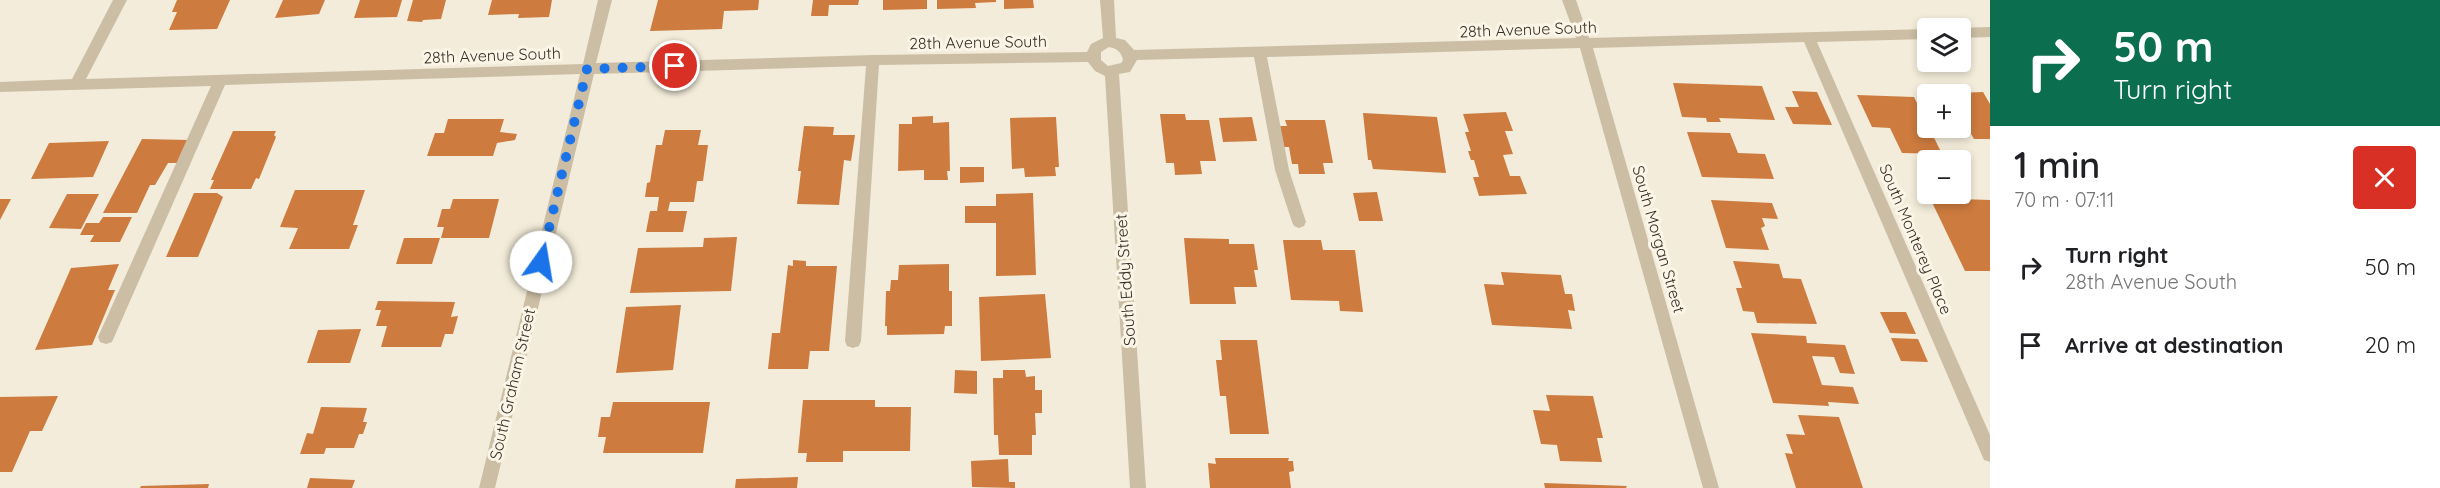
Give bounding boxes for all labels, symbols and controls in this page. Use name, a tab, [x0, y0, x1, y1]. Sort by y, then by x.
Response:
street label: 28th Avenue South	[1459, 17, 1597, 41]
map controls	[1917, 18, 1971, 204]
button: layers	[1917, 18, 1971, 72]
text: 50 m	[2113, 20, 2213, 73]
icon: right	[2014, 24, 2092, 102]
street label: 28th Avenue South	[909, 31, 1047, 53]
pin	[649, 40, 700, 91]
street label: 28th Avenue South	[423, 43, 561, 67]
icon: arrive	[658, 49, 691, 82]
text: Turn right	[2113, 72, 2232, 106]
button: +	[1917, 84, 1971, 138]
text: 1 min	[2014, 142, 2100, 187]
button: close	[2353, 146, 2416, 209]
button: −	[1917, 150, 1971, 204]
street label: South Monterey Place	[1875, 161, 1957, 317]
street label: South Morgan Street	[1628, 163, 1690, 315]
text: 70 m · 07:11	[2014, 187, 2114, 212]
street label: South Eddy Street	[1110, 213, 1140, 347]
position arrow	[509, 230, 573, 294]
text: Turn right	[2065, 241, 2169, 269]
icon: right	[2014, 251, 2047, 284]
text: 50 m	[2365, 253, 2416, 281]
text: 28th Avenue South	[2065, 269, 2237, 294]
street label: South Graham Street	[485, 306, 539, 462]
icon: arrive	[2014, 329, 2047, 362]
text: Arrive at destination	[2065, 331, 2283, 359]
text: 20 m	[2365, 331, 2416, 359]

